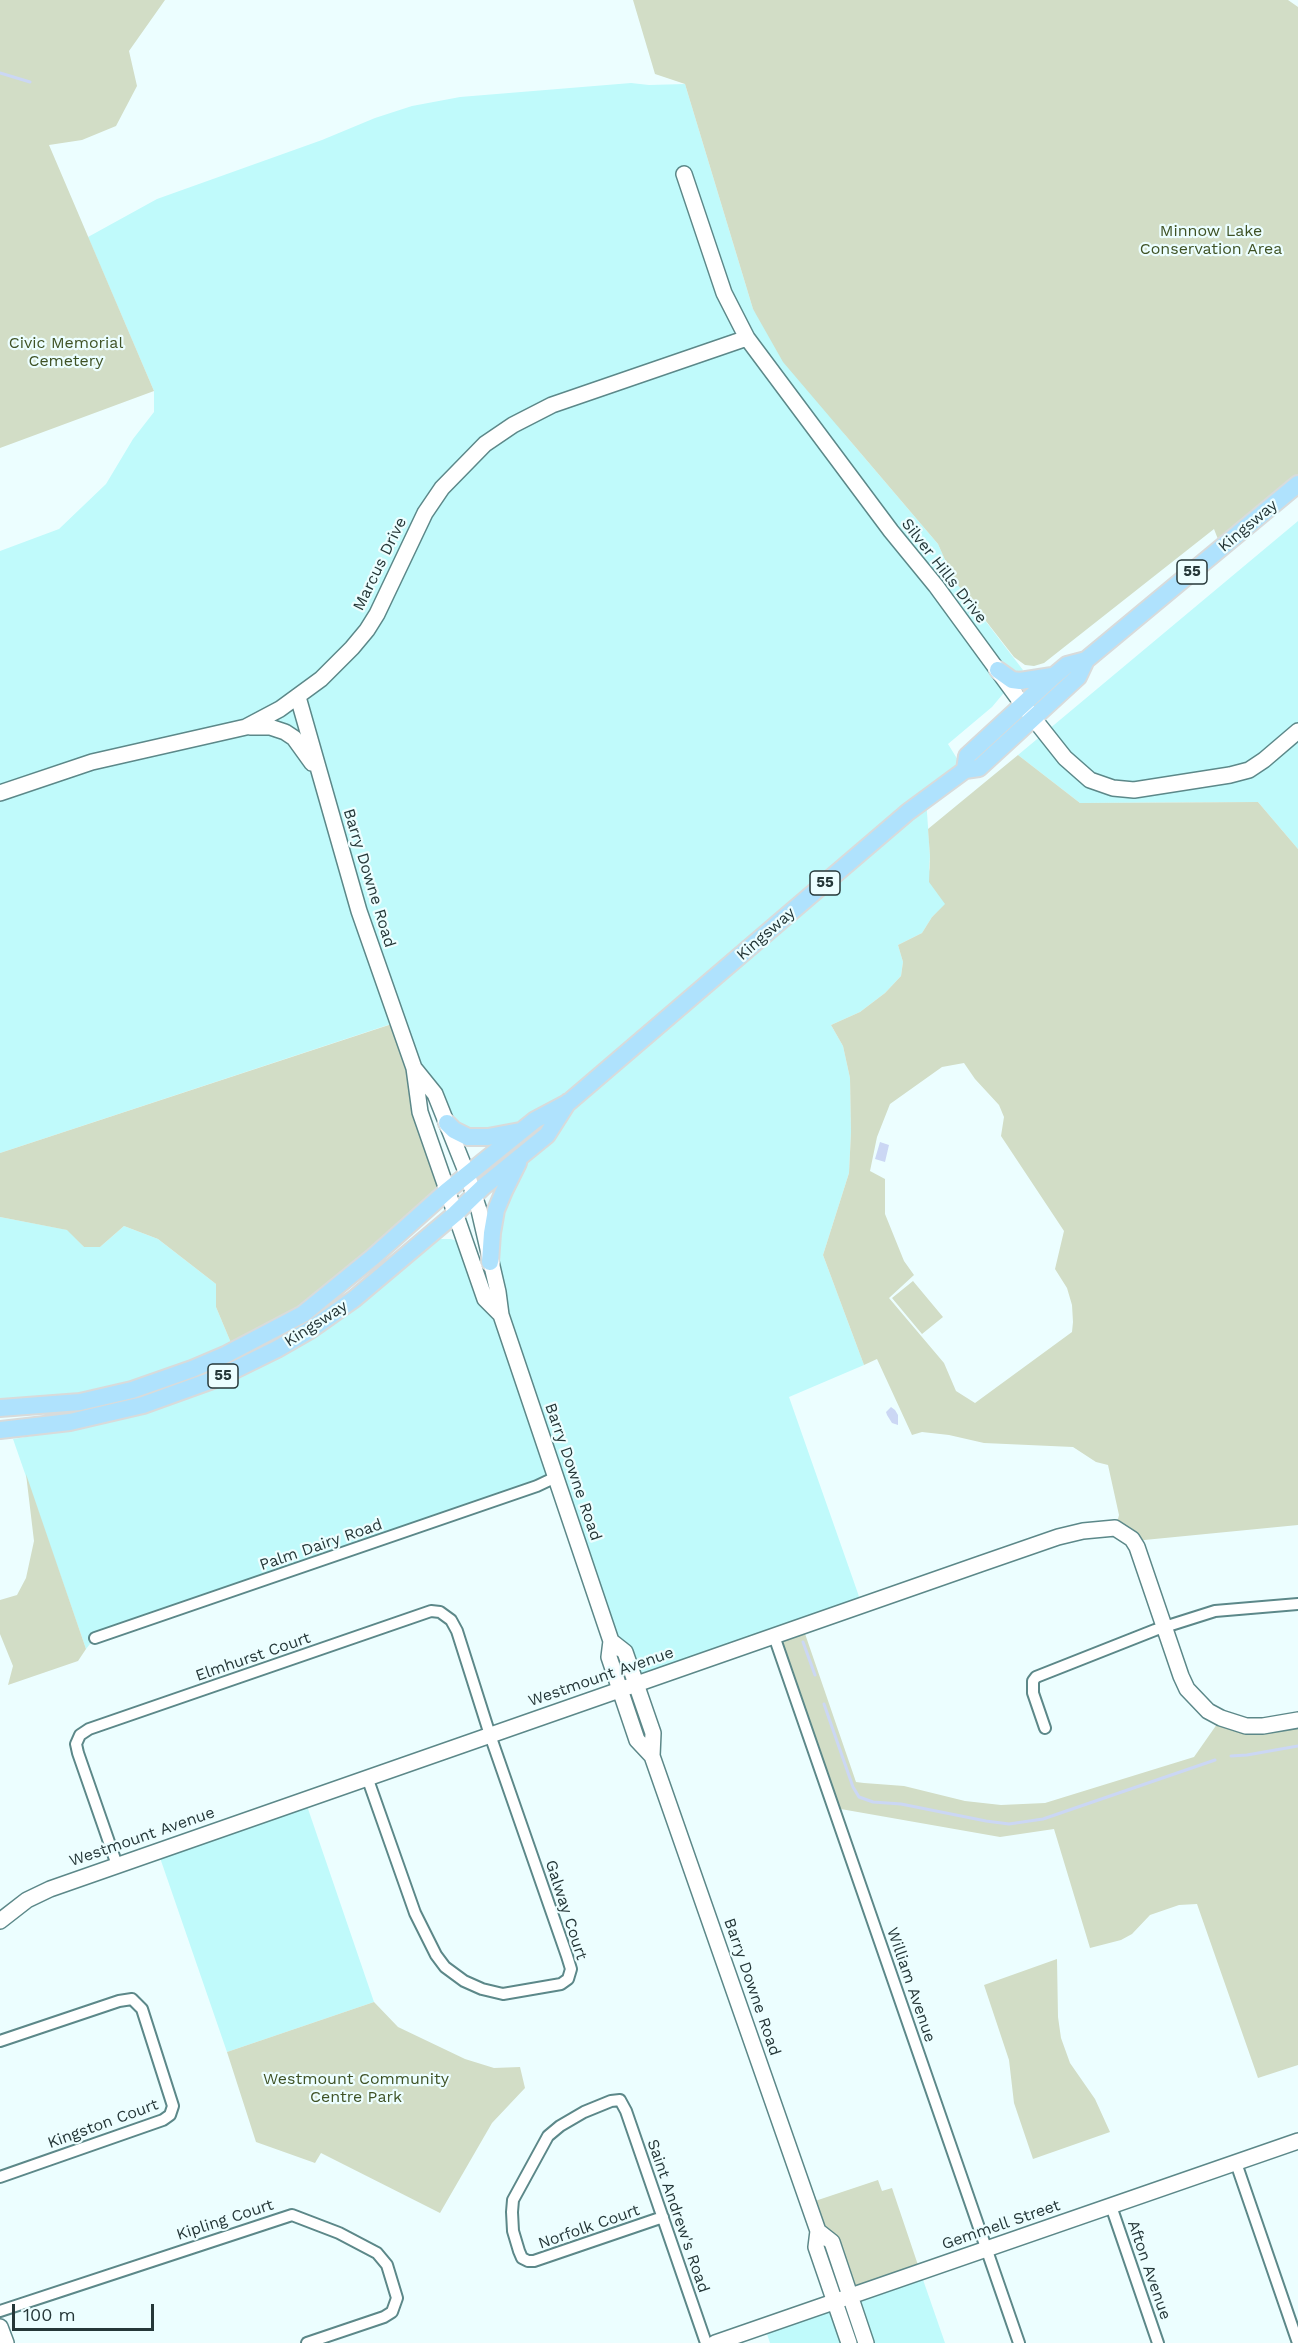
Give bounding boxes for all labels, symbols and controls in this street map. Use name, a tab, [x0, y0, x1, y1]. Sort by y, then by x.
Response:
park label: Minnow Lake Conservation Area	[1140, 221, 1282, 259]
park label: Civic Memorial Cemetery	[9, 333, 123, 371]
street label: Kingsway	[1215, 496, 1281, 556]
street label: Marcus Drive	[349, 514, 411, 614]
street label: Silver Hills Drive	[897, 515, 991, 627]
road number: 55	[1177, 560, 1207, 584]
street label: Barry Downe Road	[339, 806, 399, 950]
road number: 55	[810, 871, 840, 895]
street label: Kingsway	[733, 903, 799, 965]
street label: Kingsway	[281, 1297, 351, 1351]
road number: 55	[208, 1364, 238, 1388]
street label: Barry Downe Road	[540, 1401, 606, 1543]
street label: Palm Dairy Road	[257, 1515, 385, 1575]
street label: Elmhurst Court	[193, 1628, 313, 1686]
street label: Westmount Avenue	[526, 1643, 676, 1711]
street label: Westmount Avenue	[67, 1803, 217, 1871]
street label: Galway Court	[541, 1858, 591, 1962]
street label: Barry Downe Road	[719, 1916, 785, 2058]
street label: William Avenue	[882, 1925, 940, 2045]
park label: Westmount Community Centre Park	[263, 2069, 449, 2107]
street label: Kingston Court	[45, 2095, 161, 2153]
street label: Saint Andrew's Road	[643, 2137, 713, 2295]
street label: Kipling Court	[174, 2195, 276, 2245]
street label: Gemmell Street	[939, 2196, 1063, 2254]
street label: Norfolk Court	[536, 2201, 642, 2253]
street label: Afton Avenue	[1123, 2218, 1175, 2322]
scale bar	[15, 2292, 158, 2330]
text: 100 m	[23, 2304, 76, 2325]

